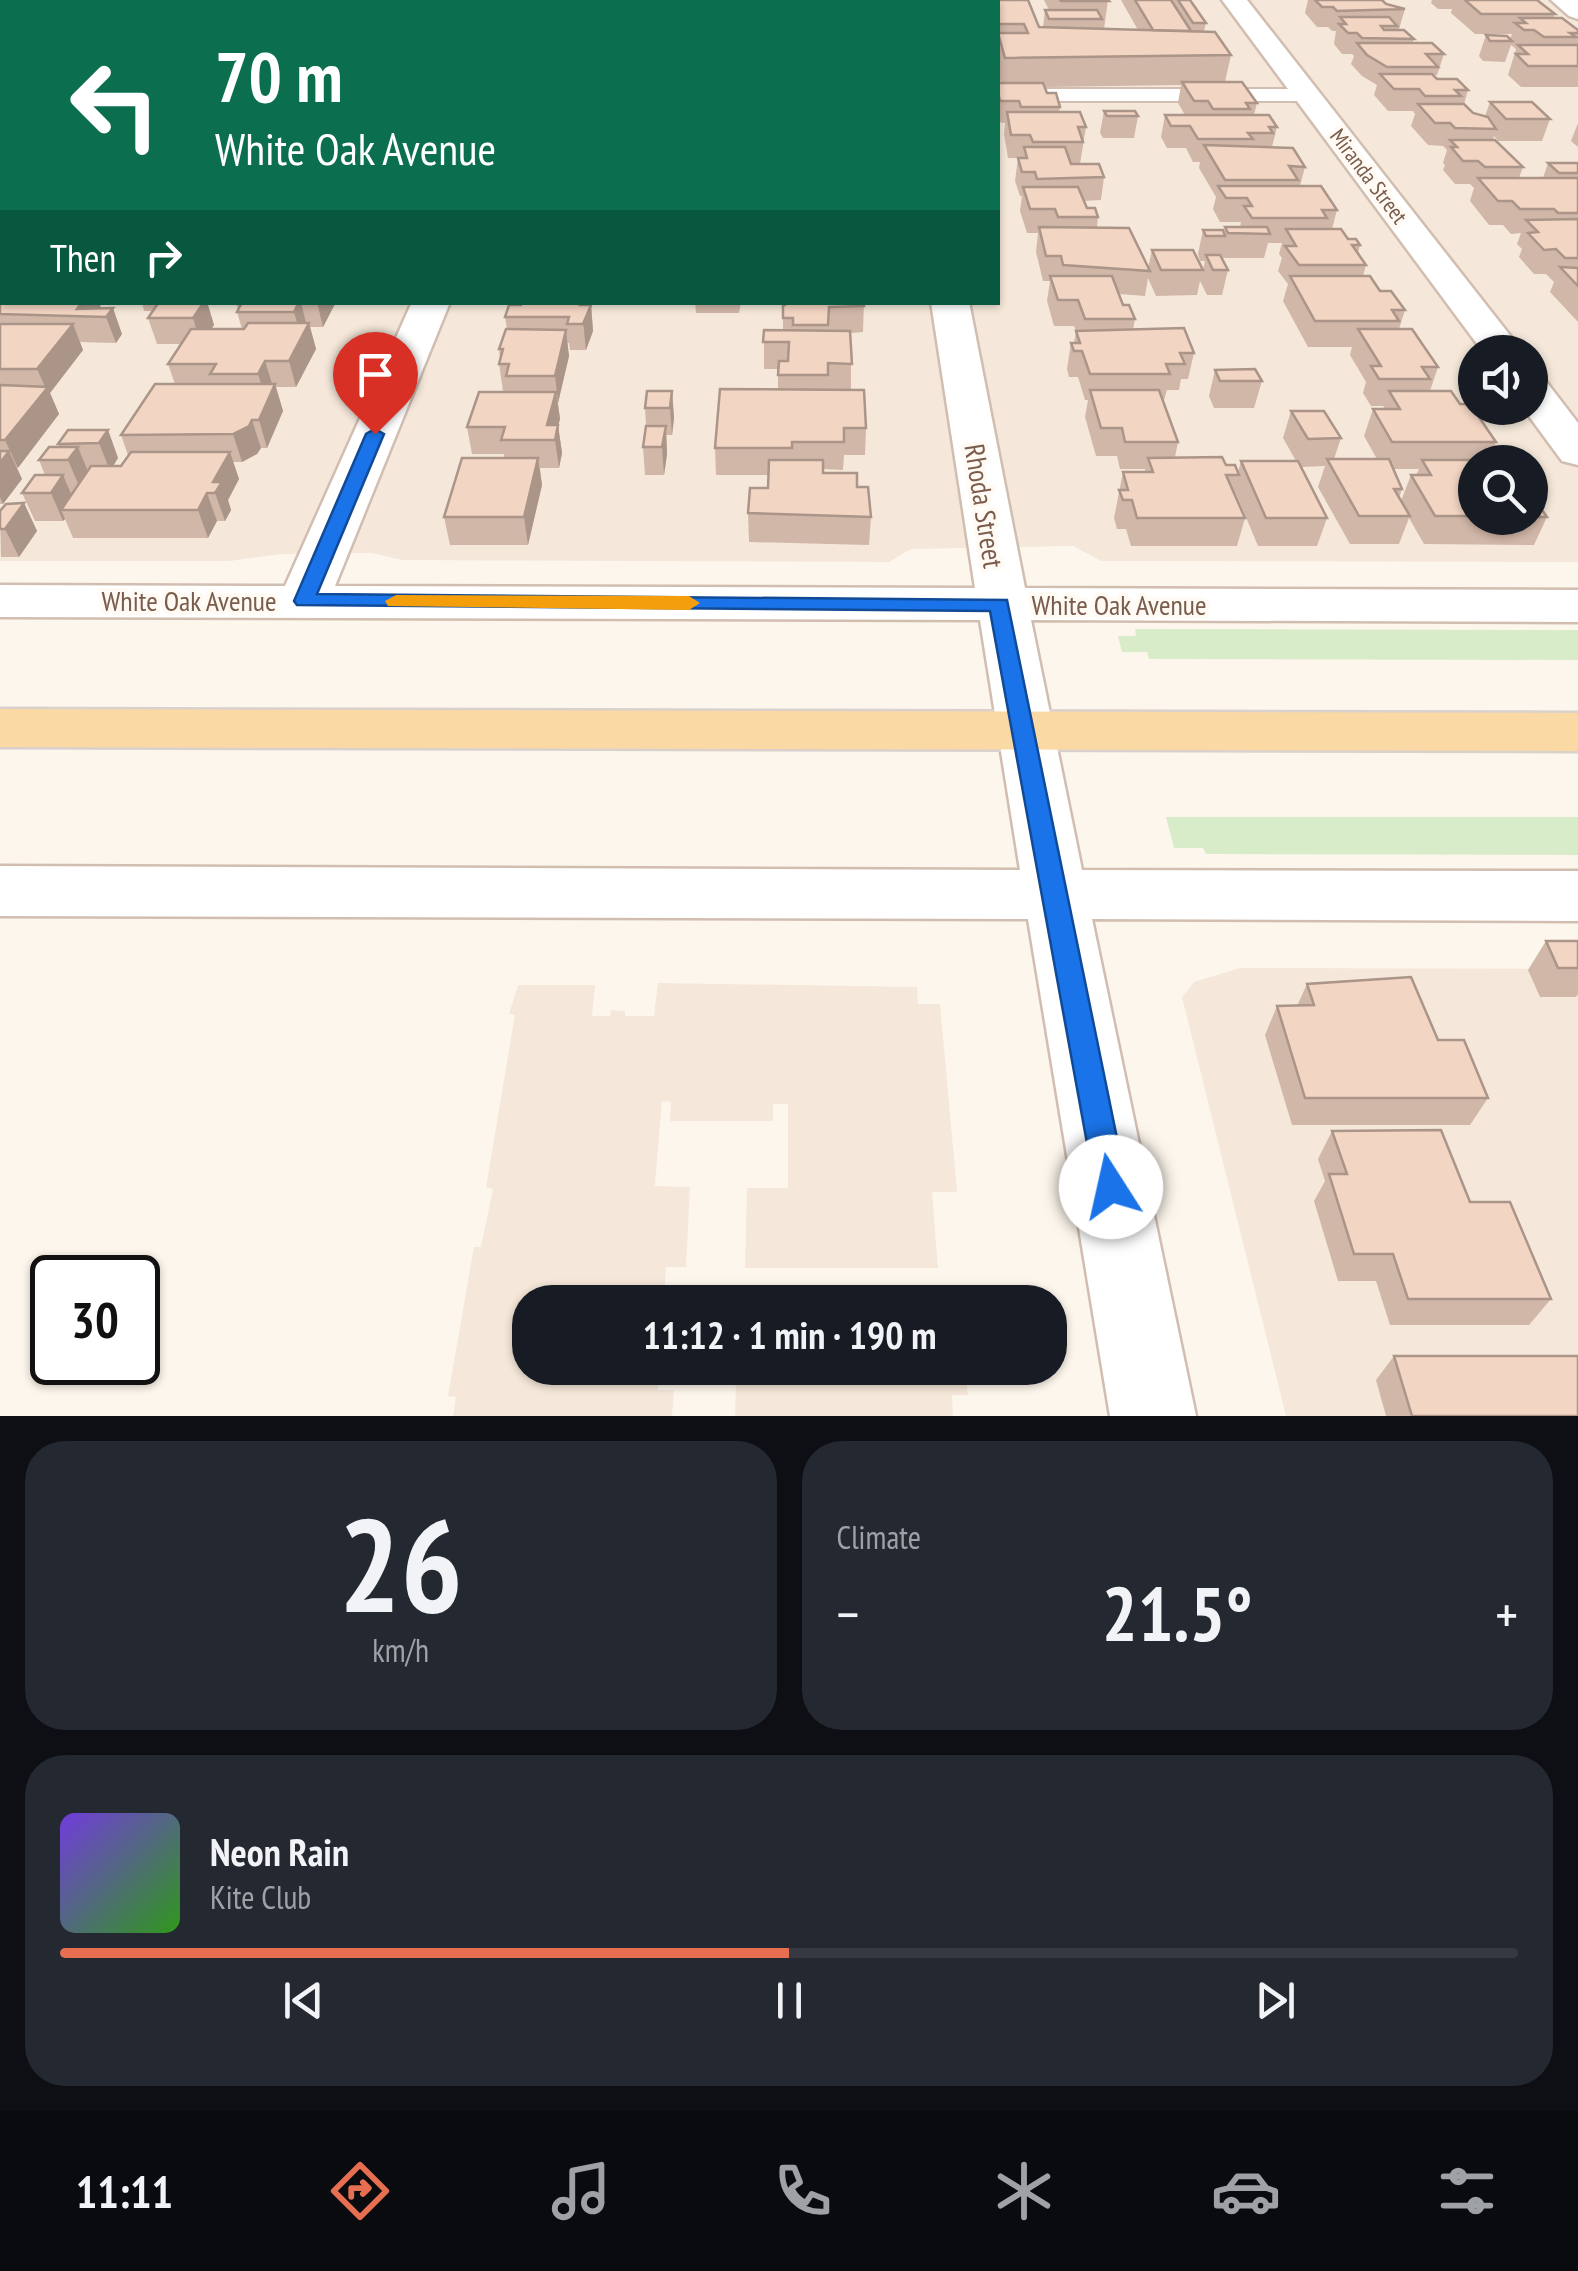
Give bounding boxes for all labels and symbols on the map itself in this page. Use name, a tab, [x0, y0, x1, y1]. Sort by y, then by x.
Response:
street label: Miranda Street	[1324, 123, 1414, 229]
pin	[333, 332, 418, 435]
street label: Rhoda Street	[956, 441, 1013, 571]
street label: White Oak Avenue	[102, 582, 276, 619]
street label: White Oak Avenue	[1032, 586, 1206, 623]
position arrow	[1059, 1135, 1163, 1239]
speed limit sign: 30	[30, 1255, 160, 1385]

